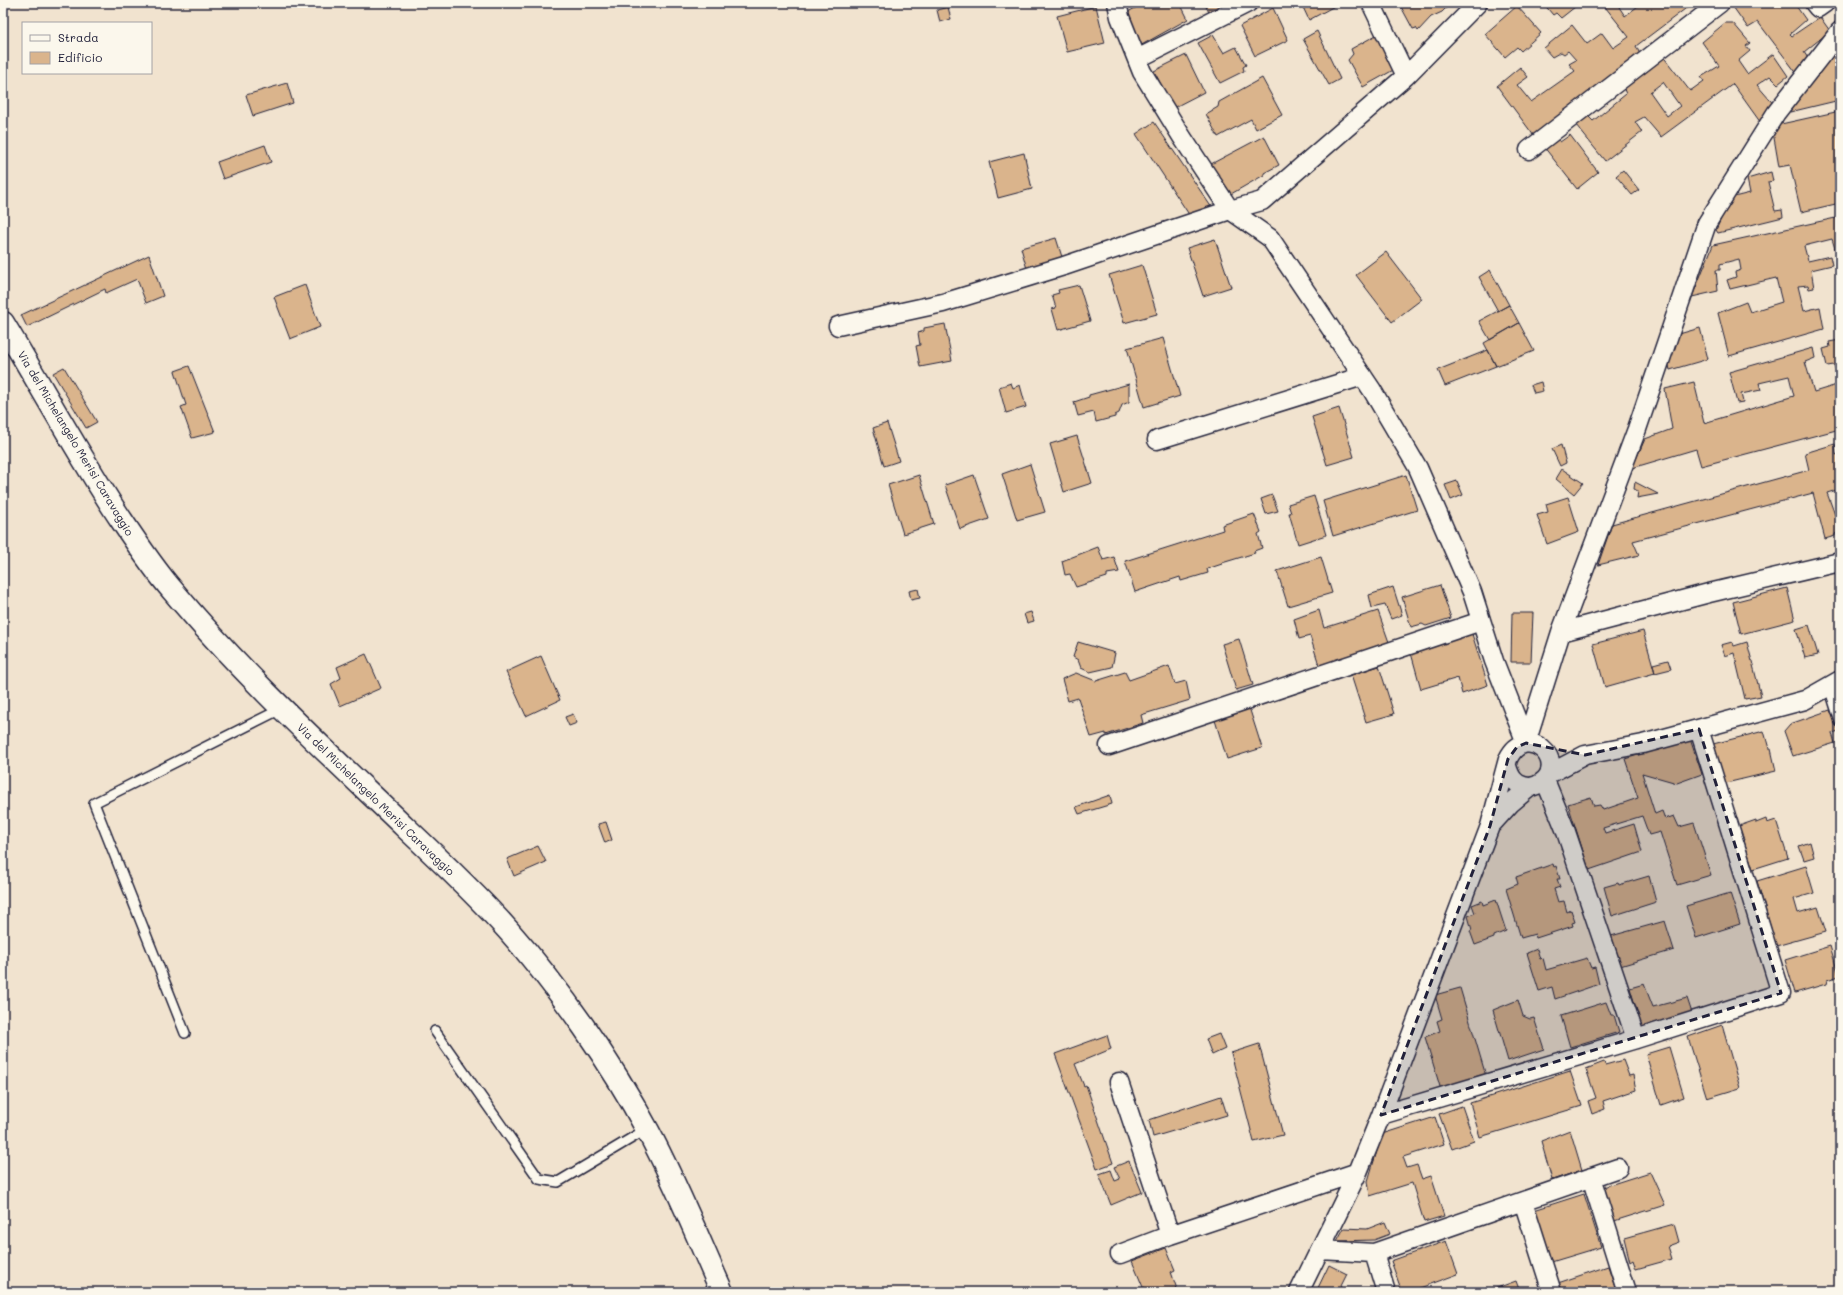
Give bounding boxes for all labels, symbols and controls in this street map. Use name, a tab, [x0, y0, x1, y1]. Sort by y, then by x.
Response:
legend	[22, 22, 152, 74]
text: Strada	[58, 29, 99, 45]
text: Edificio	[58, 49, 102, 65]
street label: Via del Michelangelo Merisi Caravaggio	[15, 348, 138, 539]
street label: Via del Michelangelo Merisi Caravaggio	[294, 720, 458, 879]

